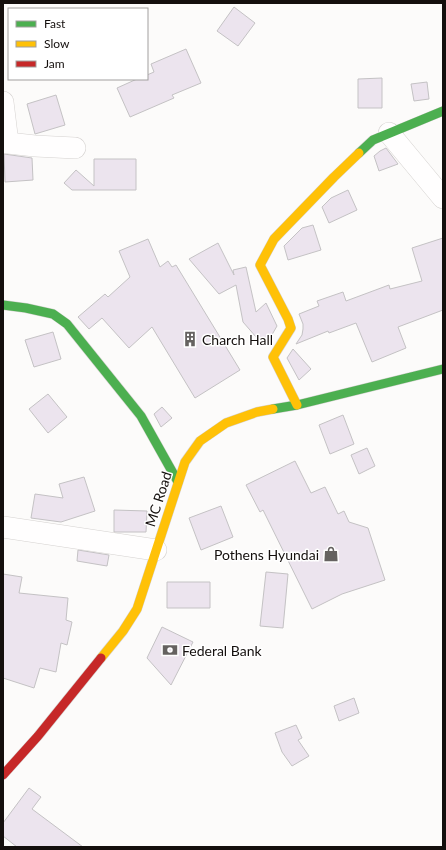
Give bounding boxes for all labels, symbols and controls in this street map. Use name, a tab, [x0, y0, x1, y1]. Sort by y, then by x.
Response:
legend	[8, 8, 148, 80]
text: Fast	[44, 16, 66, 31]
text: Slow	[44, 36, 70, 51]
text: Jam	[44, 56, 65, 71]
building icon: Charch Hall	[181, 330, 199, 348]
place label: Charch Hall	[202, 331, 273, 348]
street label: MC Road	[141, 469, 175, 529]
shop icon: Pothens Hyundai	[322, 545, 340, 563]
place label: Pothens Hyundai	[214, 546, 319, 563]
bank icon: Federal Bank	[161, 641, 179, 659]
place label: Federal Bank	[182, 642, 262, 659]

